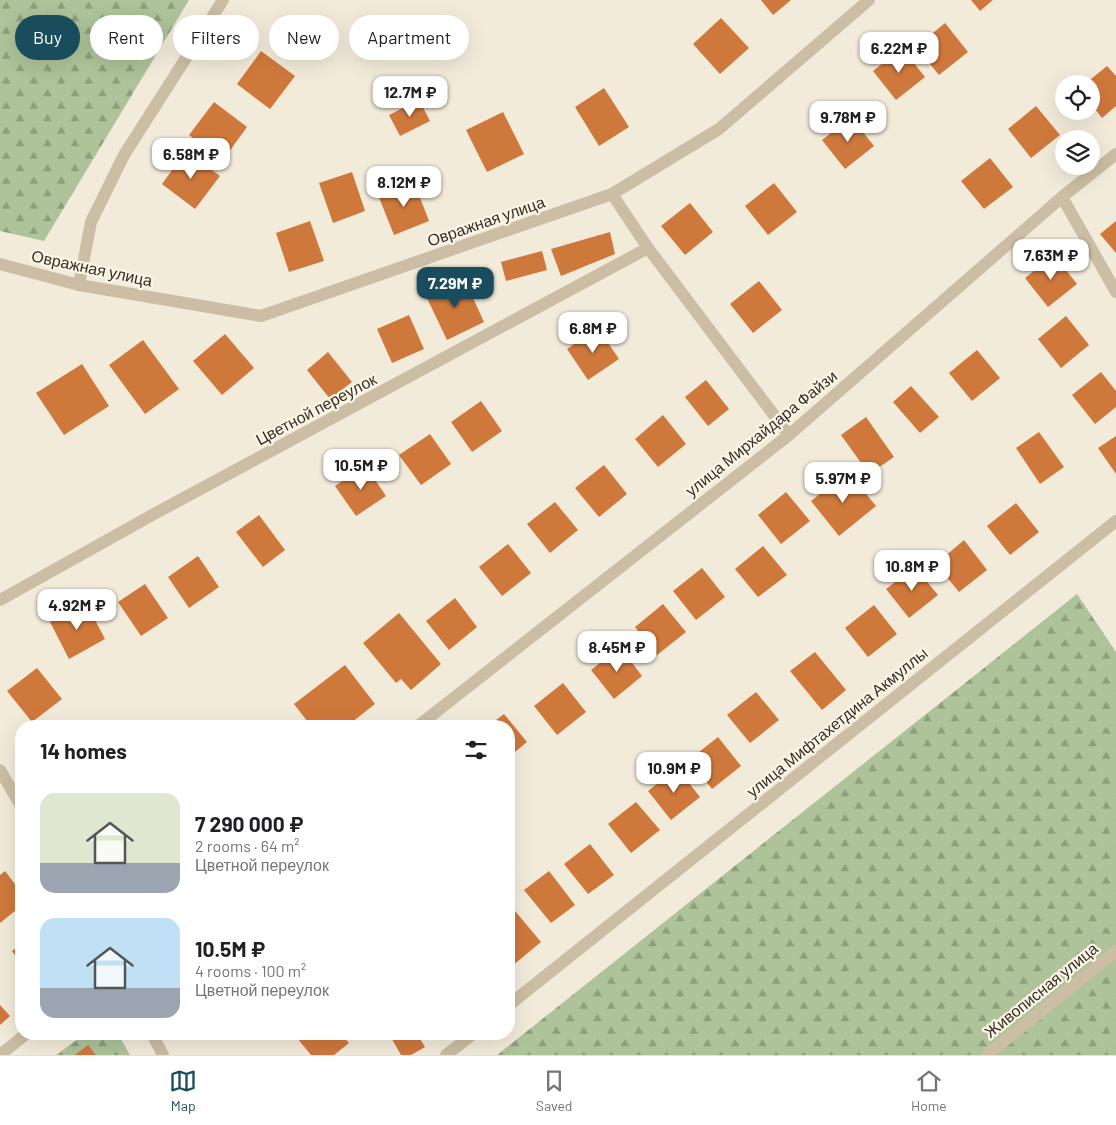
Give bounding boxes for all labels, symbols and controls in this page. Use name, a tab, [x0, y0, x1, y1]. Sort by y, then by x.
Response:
chip: Buy	[15, 15, 80, 60]
chip: Rent	[90, 15, 163, 60]
chip: Filters	[173, 15, 259, 60]
chip: New	[269, 15, 339, 60]
chip: Apartment	[349, 15, 469, 60]
pin: 6.22M ₽	[853, 32, 945, 74]
text: 6.22M ₽	[871, 38, 927, 57]
map controls	[1055, 75, 1100, 175]
button: locate	[1055, 75, 1100, 120]
pin: 12.7M ₽	[364, 76, 456, 118]
text: 12.7M ₽	[384, 82, 436, 101]
pin: 9.78M ₽	[802, 100, 894, 143]
text: 9.78M ₽	[820, 107, 876, 126]
button: layers	[1055, 130, 1100, 175]
pin: 6.58M ₽	[145, 138, 237, 180]
text: 6.58M ₽	[163, 144, 219, 163]
pin: 8.12M ₽	[358, 166, 450, 208]
text: 8.12M ₽	[377, 172, 431, 191]
street label: Овражная улица	[425, 191, 547, 250]
pin: 7.63M ₽	[1005, 238, 1097, 281]
street label: Овражная улица	[30, 245, 154, 290]
text: 7.63M ₽	[1024, 245, 1078, 264]
pin: 7.29M ₽	[409, 266, 501, 309]
text: 7.29M ₽	[428, 273, 482, 292]
pin: 6.8M ₽	[552, 312, 634, 354]
text: 6.8M ₽	[569, 318, 617, 337]
street label: улица Мирхайдара Файзи	[681, 366, 840, 500]
street label: Цветной переулок	[252, 368, 380, 448]
pin: 10.5M ₽	[315, 448, 407, 491]
text: 10.5M ₽	[334, 455, 388, 474]
pin: 5.97M ₽	[797, 462, 889, 504]
text: 5.97M ₽	[815, 468, 871, 487]
pin: 10.8M ₽	[866, 550, 958, 592]
text: 10.8M ₽	[885, 556, 939, 575]
pin: 4.92M ₽	[31, 588, 123, 631]
text: 4.92M ₽	[48, 595, 106, 614]
pin: 8.45M ₽	[571, 630, 663, 673]
text: 8.45M ₽	[588, 637, 646, 656]
street label: улица Мифтахетдина Акмуллы	[742, 643, 931, 800]
icon: filters	[462, 736, 490, 764]
text: 14 homes	[40, 738, 127, 763]
pin: 10.9M ₽	[628, 752, 720, 794]
text: 10.9M ₽	[647, 758, 701, 777]
text: 7 290 000 ₽	[195, 811, 304, 836]
icon: home	[80, 813, 140, 873]
text: 2 rooms · 64 m²	[195, 836, 299, 855]
text: Цветной переулок	[195, 855, 329, 874]
text: 10.5M ₽	[195, 936, 265, 961]
icon: home	[80, 938, 140, 998]
street label: Живописная улица	[980, 938, 1101, 1041]
text: 4 rooms · 100 m²	[195, 961, 306, 980]
text: Цветной переулок	[195, 980, 329, 999]
tab: Map	[169, 1067, 197, 1114]
tab: Saved	[536, 1067, 573, 1114]
tab: Home	[911, 1067, 947, 1114]

